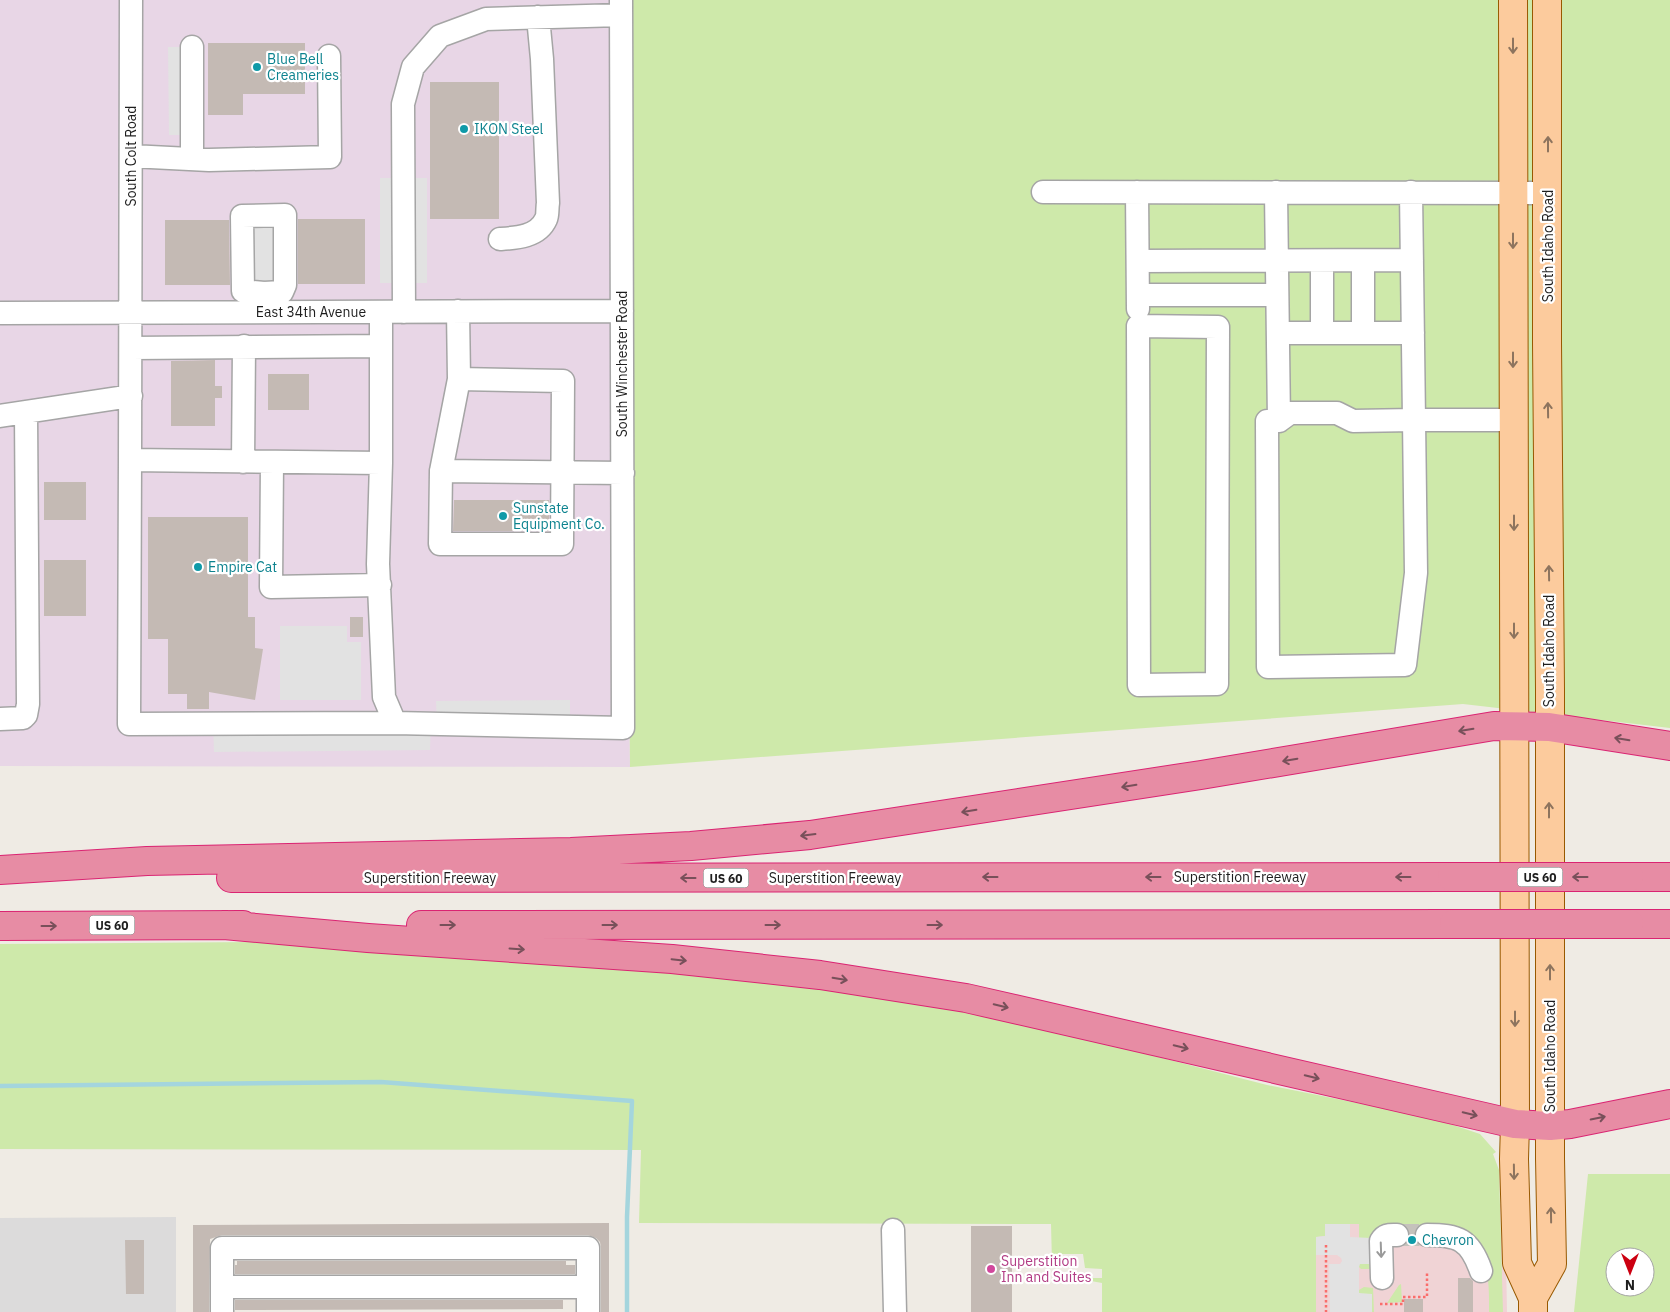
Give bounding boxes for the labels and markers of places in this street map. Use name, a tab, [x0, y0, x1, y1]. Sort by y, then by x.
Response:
place label: Blue Bell Creameries	[267, 50, 339, 84]
marker: Blue Bell Creameries	[251, 61, 263, 73]
place label: IKON Steel	[474, 120, 544, 138]
marker: IKON Steel	[458, 123, 470, 135]
place label: Sunstate Equipment Co.	[513, 499, 605, 533]
marker: Sunstate Equipment Co.	[497, 510, 509, 522]
place label: Empire Cat	[208, 558, 277, 576]
marker: Empire Cat	[192, 561, 204, 573]
place label: Chevron	[1422, 1231, 1474, 1249]
marker: Chevron	[1406, 1234, 1418, 1246]
place label: Superstition Inn and Suites	[1001, 1252, 1092, 1286]
marker: Superstition Inn and Suites	[985, 1263, 997, 1275]

